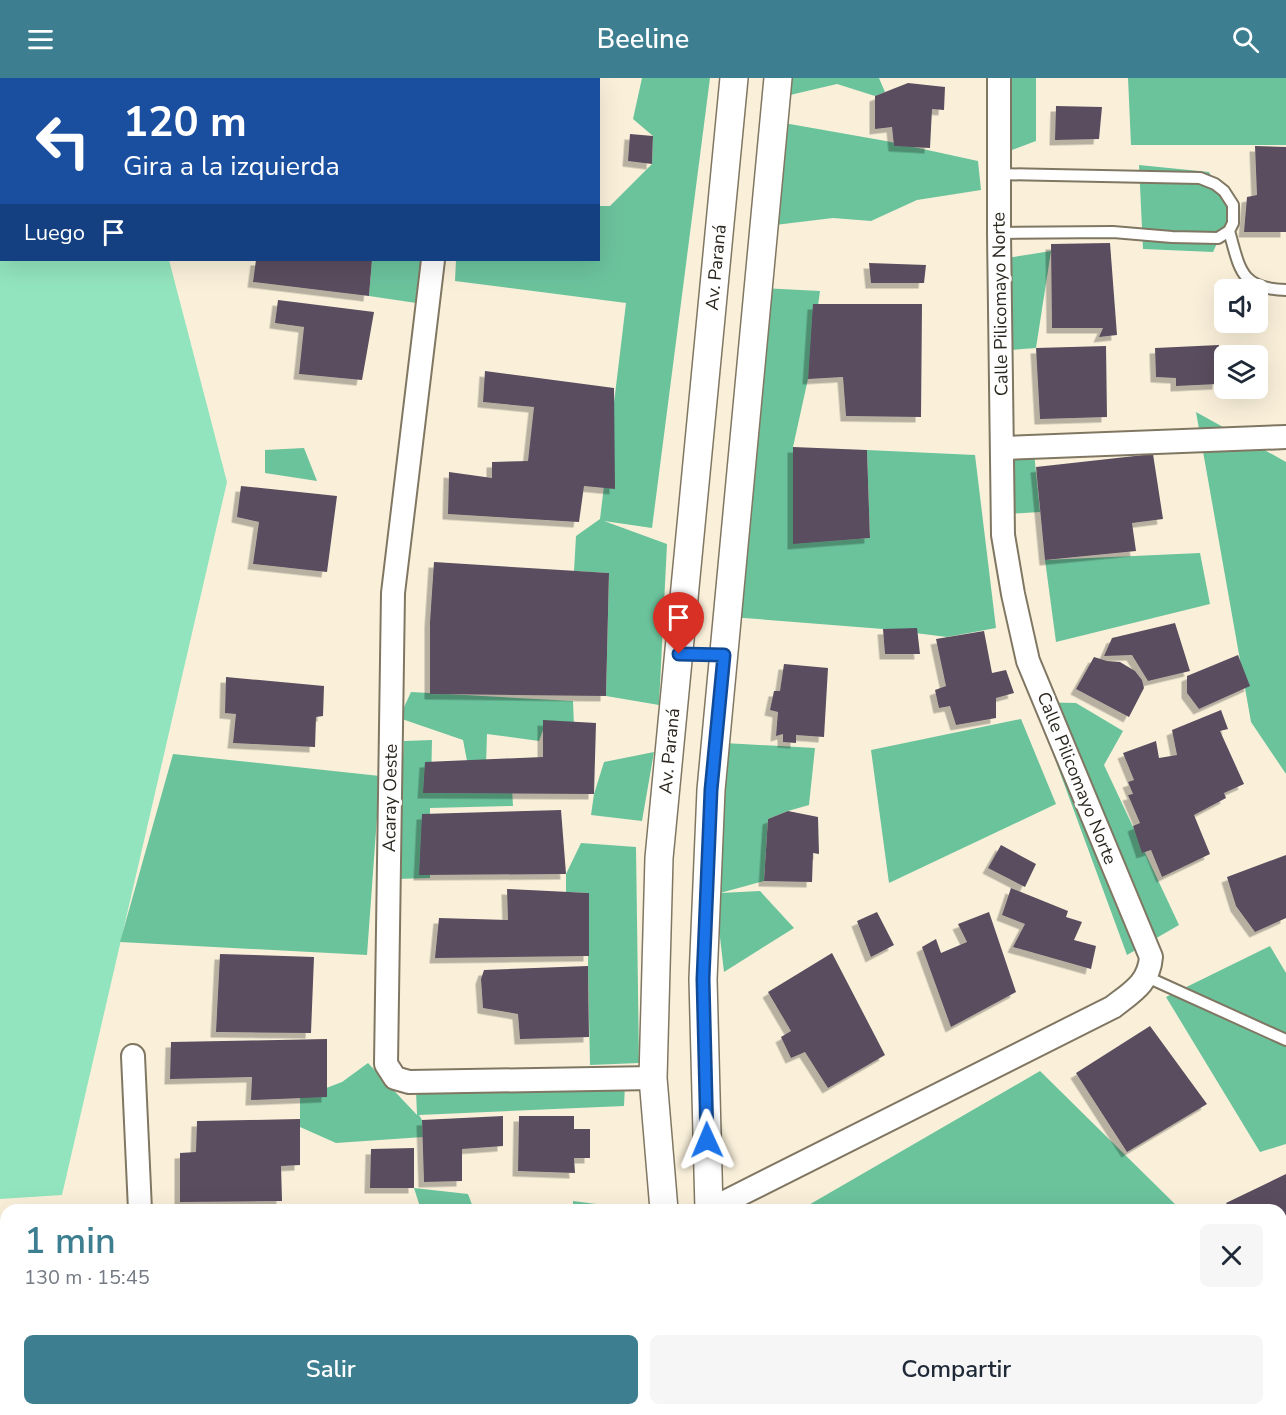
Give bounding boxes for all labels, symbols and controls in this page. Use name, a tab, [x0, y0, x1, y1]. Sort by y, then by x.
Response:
text: Beeline	[597, 21, 689, 58]
icon: menu	[24, 23, 57, 56]
icon: search	[1229, 23, 1262, 56]
text: 120 m	[123, 94, 247, 151]
icon: left	[24, 102, 102, 180]
text: Gira a la izquierda	[123, 148, 340, 185]
street label: Calle Pilicomayo Norte	[986, 212, 1014, 396]
icon: arrive	[97, 216, 130, 249]
text: Luego	[24, 218, 85, 248]
street label: Av. Paraná	[700, 223, 732, 311]
map controls	[1214, 279, 1268, 399]
button: sound	[1214, 279, 1268, 333]
button: layers	[1214, 345, 1268, 399]
pin	[653, 592, 704, 654]
icon: arrive	[662, 601, 695, 634]
street label: Calle Pilicomayo Norte	[1031, 688, 1123, 868]
street label: Av. Paraná	[653, 707, 685, 795]
street label: Acaray Oeste	[377, 744, 403, 852]
position arrow	[675, 1108, 739, 1172]
text: 1 min	[24, 1217, 116, 1266]
button: close	[1200, 1224, 1263, 1287]
text: 130 m · 15:45	[24, 1264, 150, 1291]
button: Salir	[24, 1335, 638, 1404]
button: Compartir	[650, 1335, 1263, 1404]

